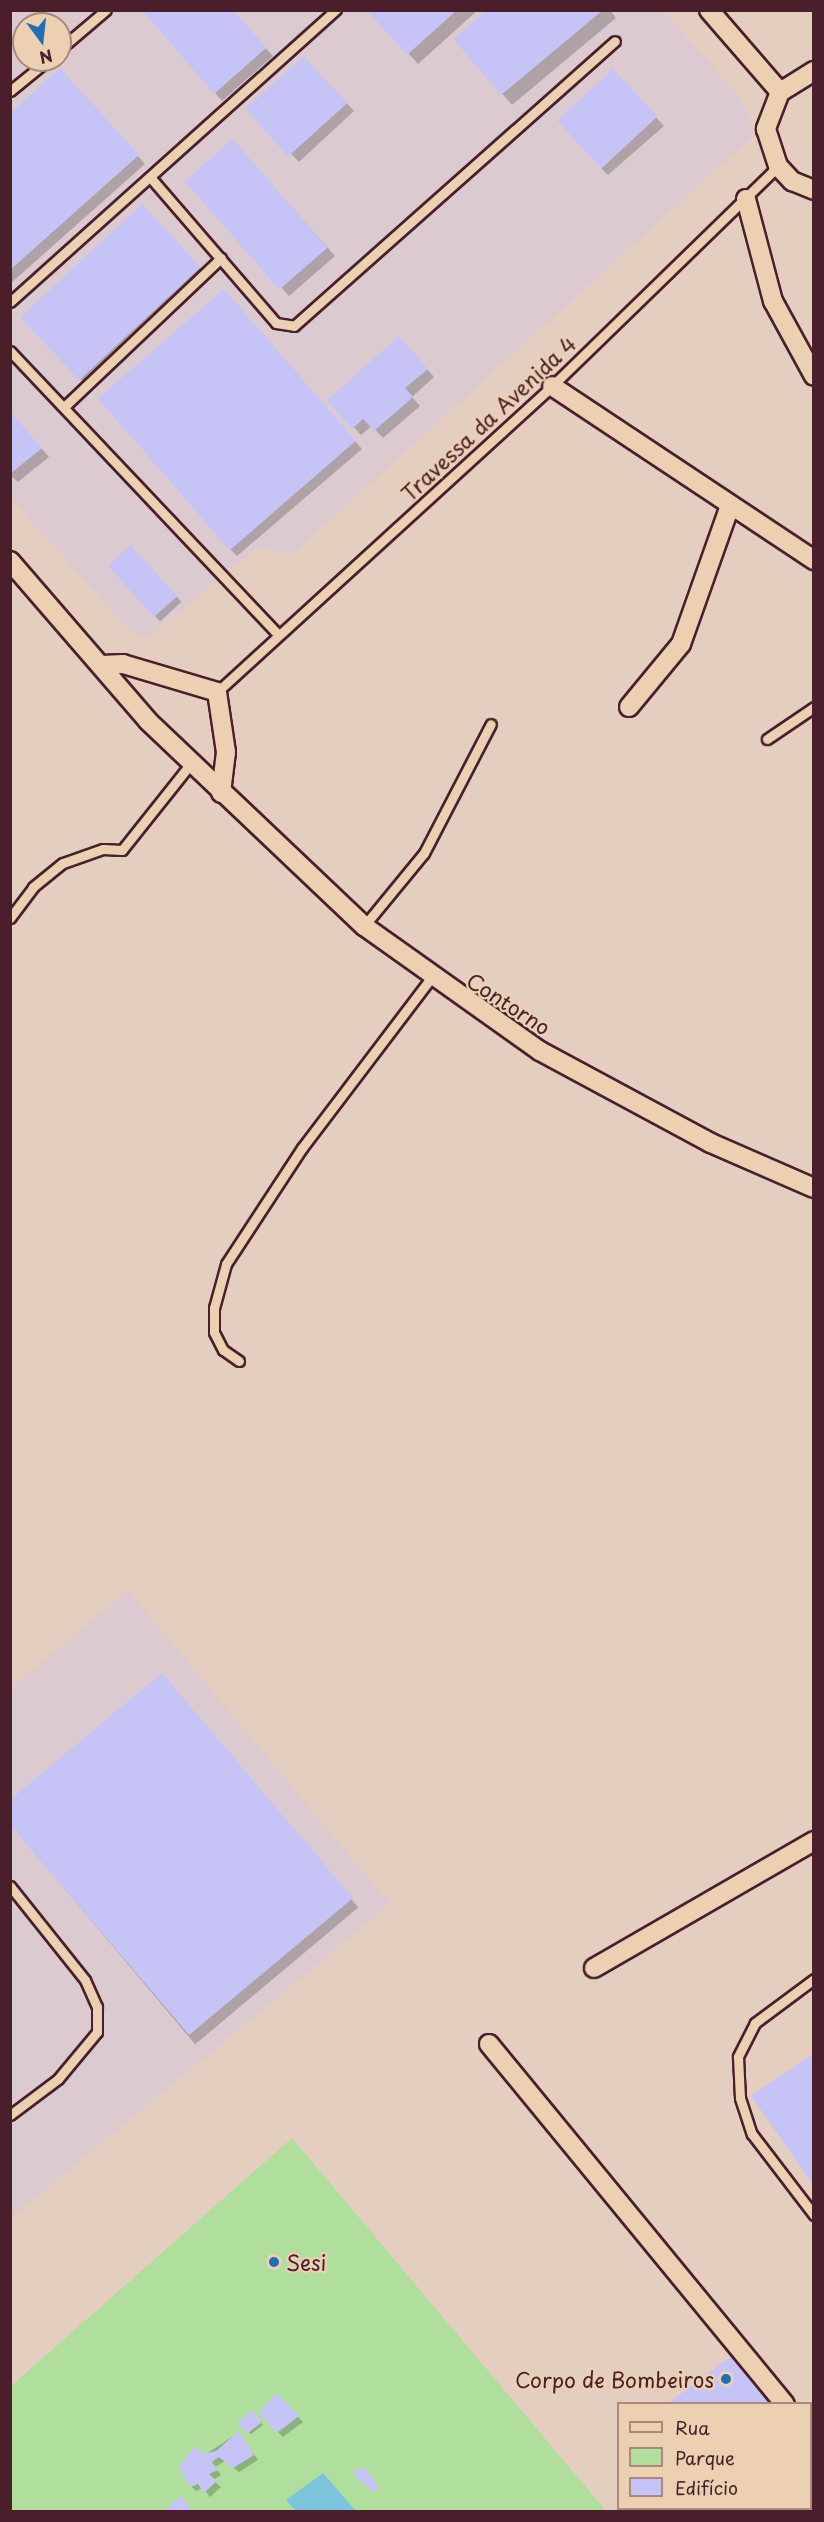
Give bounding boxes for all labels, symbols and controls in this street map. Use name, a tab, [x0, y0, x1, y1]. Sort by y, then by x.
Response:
north arrow	[12, 12, 72, 72]
text: N	[37, 44, 55, 71]
street label: Travessa da Avenida 4	[396, 331, 580, 505]
street label: Contorno	[462, 967, 556, 1039]
place label: Sesi	[286, 2249, 326, 2275]
marker: Sesi	[267, 2255, 281, 2269]
place label: Corpo de Bombeiros	[513, 2366, 714, 2392]
marker: Corpo de Bombeiros	[719, 2372, 733, 2386]
legend	[617, 2402, 812, 2510]
text: Rua	[675, 2414, 710, 2441]
text: Parque	[675, 2444, 735, 2471]
text: Edifício	[675, 2474, 738, 2501]

